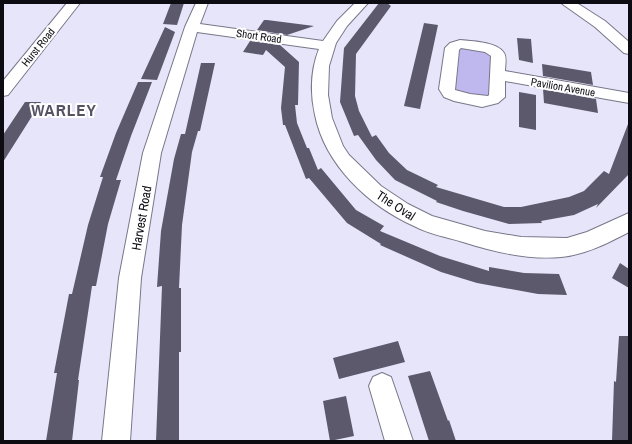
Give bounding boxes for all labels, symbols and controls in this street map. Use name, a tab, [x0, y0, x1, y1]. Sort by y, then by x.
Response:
street label: Hurst Road	[18, 25, 58, 69]
street label: Short Road	[235, 26, 283, 46]
street label: Pavilion Avenue	[530, 74, 596, 100]
district label: WARLEY	[31, 98, 97, 121]
street label: Harvest Road	[127, 184, 156, 252]
street label: The Oval	[373, 187, 418, 224]

